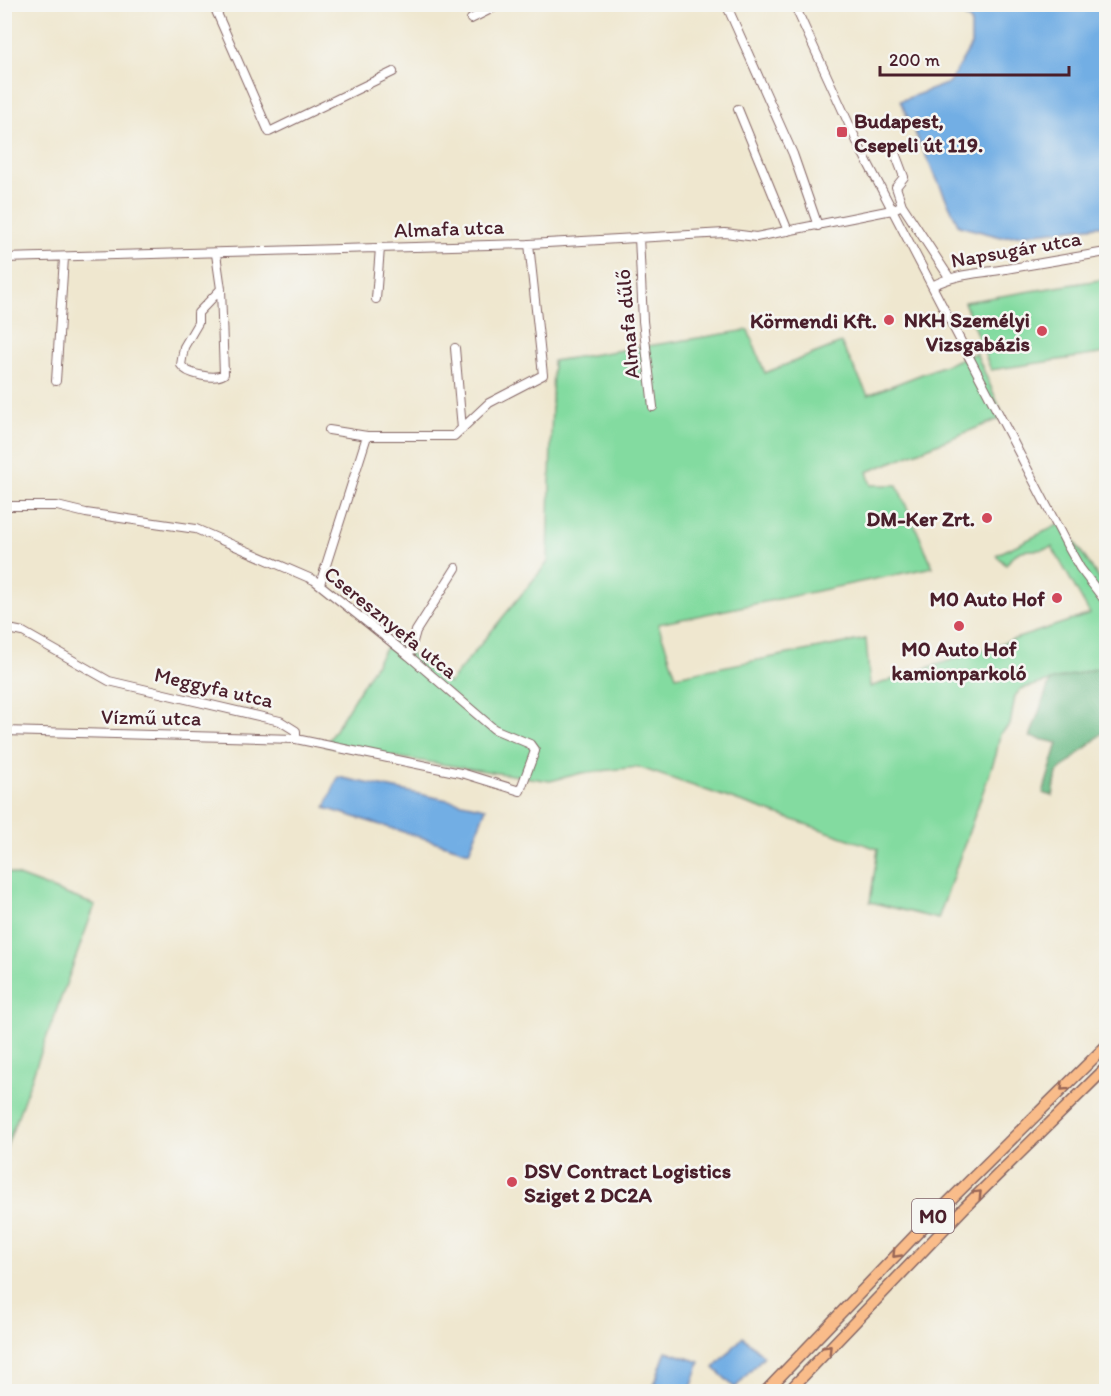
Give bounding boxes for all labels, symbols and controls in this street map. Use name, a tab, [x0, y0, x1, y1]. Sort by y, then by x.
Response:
scale bar	[880, 39, 1069, 77]
text: 200 m	[889, 49, 940, 71]
place label: Budapest, Csepeli út 119.	[854, 108, 983, 158]
marker: Budapest, Csepeli út 119.	[835, 125, 849, 139]
street label: Almafa utca	[393, 214, 505, 242]
street label: Napsugár utca	[949, 225, 1083, 273]
street label: Almafa dűlő	[610, 268, 644, 380]
place label: NKH Személyi Vizsgabázis	[904, 307, 1030, 357]
place label: Körmendi Kft.	[750, 308, 877, 333]
marker: Körmendi Kft.	[882, 313, 896, 327]
marker: NKH Személyi Vizsgabázis	[1035, 324, 1049, 338]
place label: DM-Ker Zrt.	[866, 506, 975, 531]
marker: DM-Ker Zrt.	[980, 511, 994, 525]
street label: Cseresznyefa utca	[319, 561, 463, 684]
place label: M0 Auto Hof	[930, 586, 1045, 611]
marker: M0 Auto Hof	[1050, 591, 1064, 605]
marker: M0 Auto Hof kamionparkoló	[952, 619, 966, 633]
place label: M0 Auto Hof kamionparkoló	[892, 636, 1027, 686]
street label: Meggyfa utca	[152, 661, 276, 713]
street label: Vízmű utca	[101, 704, 201, 730]
one-way arrow	[1061, 1079, 1072, 1090]
place label: DSV Contract Logistics Sziget 2 DC2A	[524, 1158, 731, 1208]
marker: DSV Contract Logistics Sziget 2 DC2A	[505, 1175, 519, 1189]
one-way arrow	[972, 1190, 982, 1201]
road number: M0	[912, 1199, 954, 1233]
one-way arrow	[893, 1246, 904, 1257]
one-way arrow	[821, 1346, 832, 1356]

